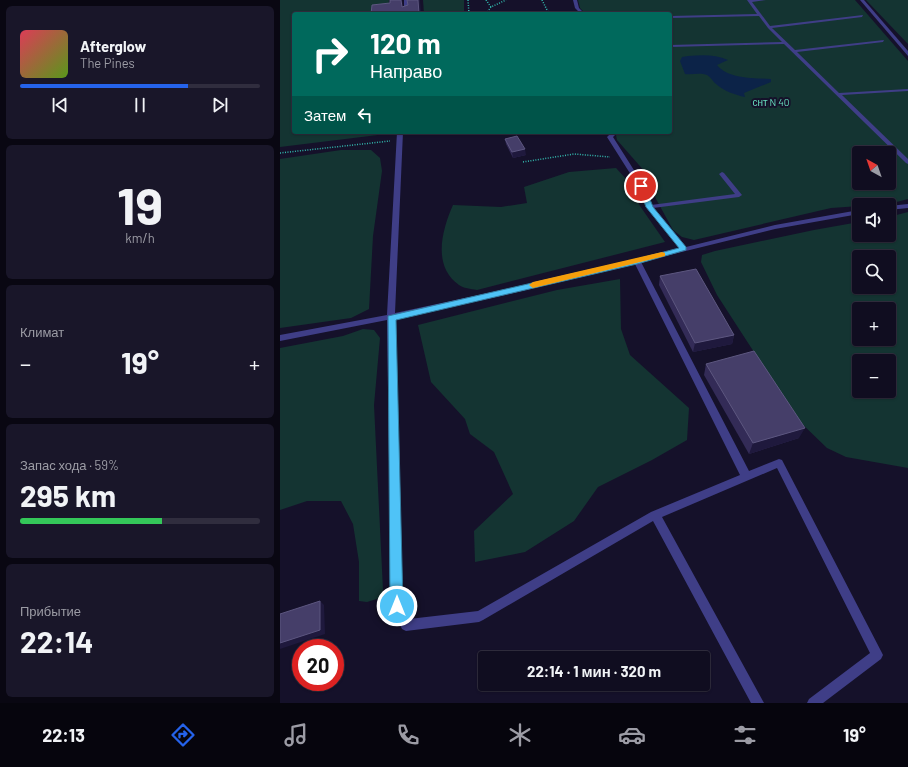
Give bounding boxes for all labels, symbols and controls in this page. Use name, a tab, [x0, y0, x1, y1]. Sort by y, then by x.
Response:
text: 120 m	[370, 26, 441, 60]
icon: right	[304, 28, 356, 80]
text: Afterglow	[80, 37, 146, 55]
text: The Pines	[80, 55, 135, 71]
text: Направо	[370, 60, 442, 82]
icon: previous	[49, 94, 71, 116]
icon: pause	[129, 94, 151, 116]
icon: next	[209, 94, 231, 116]
park label: снт N 40	[752, 96, 790, 108]
icon: left	[354, 104, 376, 126]
text: Затем	[304, 106, 346, 124]
north arrow	[852, 146, 896, 190]
map controls	[852, 146, 896, 398]
pin	[624, 169, 658, 203]
text: 19	[117, 173, 163, 235]
icon: arrive	[630, 175, 652, 197]
button: sound	[852, 198, 896, 242]
text: km/h	[125, 230, 155, 246]
button: search	[852, 250, 896, 294]
button: +	[852, 302, 896, 346]
text: Климат	[20, 324, 64, 340]
text: 19°	[121, 344, 159, 380]
text: −	[20, 350, 31, 376]
text: +	[249, 350, 260, 376]
button: −	[852, 354, 896, 398]
text: Запас хода · 59%	[20, 457, 119, 473]
text: 295 km	[20, 477, 116, 513]
position arrow	[376, 585, 418, 627]
text: Прибытие	[20, 603, 81, 619]
text: 22:14	[20, 623, 93, 659]
speed limit sign: 20	[292, 639, 344, 691]
text: 22:14 · 1 мин · 320 m	[527, 662, 661, 680]
icon: directions	[169, 721, 197, 749]
icon: music	[282, 721, 310, 749]
icon: phone	[394, 721, 422, 749]
icon: climate	[506, 721, 534, 749]
icon: car	[618, 721, 646, 749]
icon: filters	[731, 721, 759, 749]
text: 22:13	[42, 724, 85, 746]
text: 19°	[843, 724, 866, 746]

